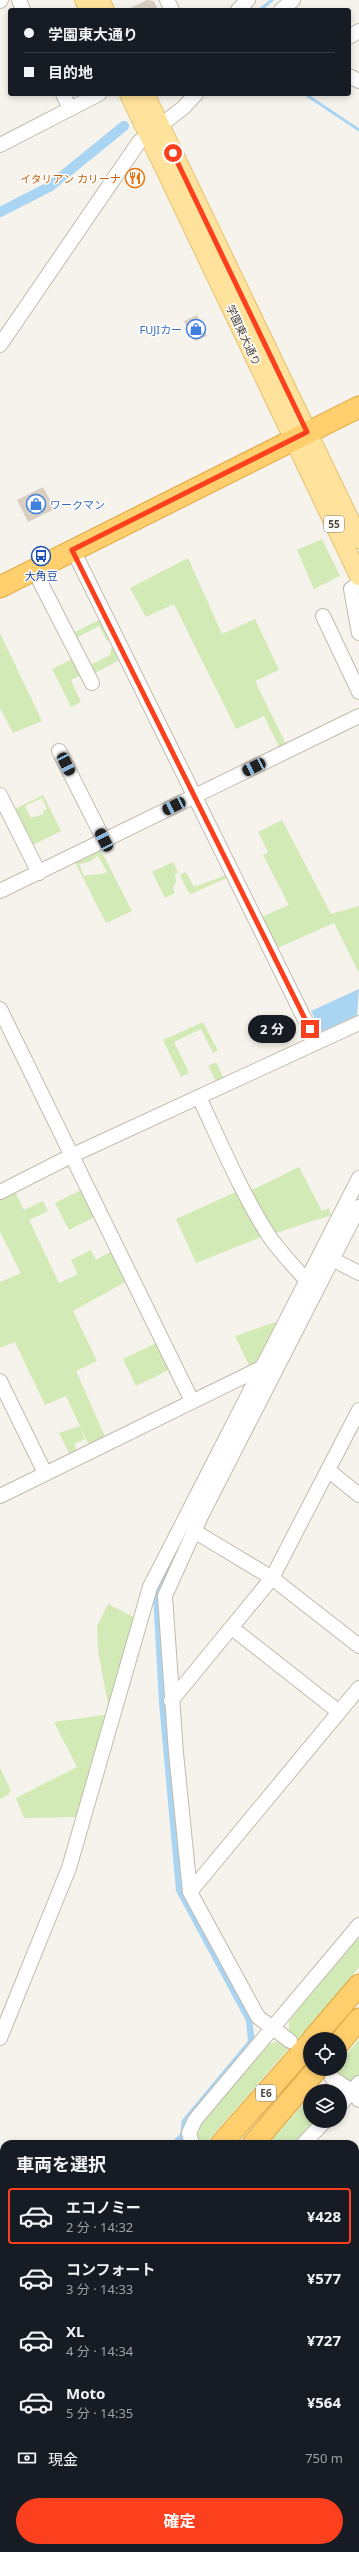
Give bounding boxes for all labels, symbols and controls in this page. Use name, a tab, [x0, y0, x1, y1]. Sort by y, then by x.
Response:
text: 学園東大通り	[48, 24, 138, 44]
text: 目的地	[48, 62, 93, 82]
route start	[164, 144, 182, 162]
restaurant icon: イタリアン カリーナ	[124, 167, 146, 189]
place label: イタリアン カリーナ	[20, 171, 121, 186]
street label: 学園東大通り	[223, 302, 265, 368]
shop icon: FUJIカー	[185, 318, 207, 340]
place label: FUJIカー	[140, 322, 182, 337]
shop icon: ワークマン	[25, 493, 47, 515]
place label: ワークマン	[50, 497, 105, 512]
road number: 55	[324, 516, 344, 532]
bus stop icon: 大角豆	[30, 545, 52, 567]
place label: 大角豆	[25, 568, 58, 583]
car	[55, 751, 77, 777]
car	[241, 756, 267, 778]
car	[161, 795, 187, 817]
car	[93, 827, 115, 853]
callout: 2 分	[248, 1015, 296, 1043]
text: 2 分	[260, 1020, 284, 1038]
route end	[301, 1020, 319, 1038]
map controls	[303, 2032, 347, 2128]
button: locate	[303, 2032, 347, 2076]
button: layers	[303, 2084, 347, 2128]
road number: E6	[256, 2085, 276, 2101]
text: 車両を選択	[16, 2152, 106, 2176]
text: エコノミー	[66, 2197, 141, 2217]
icon: car	[18, 2198, 54, 2234]
text: ¥428	[307, 2206, 341, 2226]
text: 2 分 · 14:32	[66, 2218, 133, 2236]
text: コンフォート	[66, 2259, 156, 2279]
icon: car	[18, 2260, 54, 2296]
text: ¥577	[307, 2268, 341, 2288]
text: 3 分 · 14:33	[66, 2280, 133, 2298]
text: XL	[66, 2321, 84, 2341]
icon: car	[18, 2322, 54, 2358]
text: ¥727	[307, 2330, 341, 2350]
text: 4 分 · 14:34	[66, 2342, 133, 2360]
text: Moto	[66, 2383, 105, 2403]
icon: car	[18, 2384, 54, 2420]
text: ¥564	[307, 2392, 341, 2412]
text: 5 分 · 14:35	[66, 2404, 133, 2422]
icon: cash	[16, 2447, 38, 2469]
text: 現金	[48, 2449, 78, 2469]
text: 750 m	[305, 2449, 343, 2467]
button: 確定	[16, 2498, 343, 2544]

